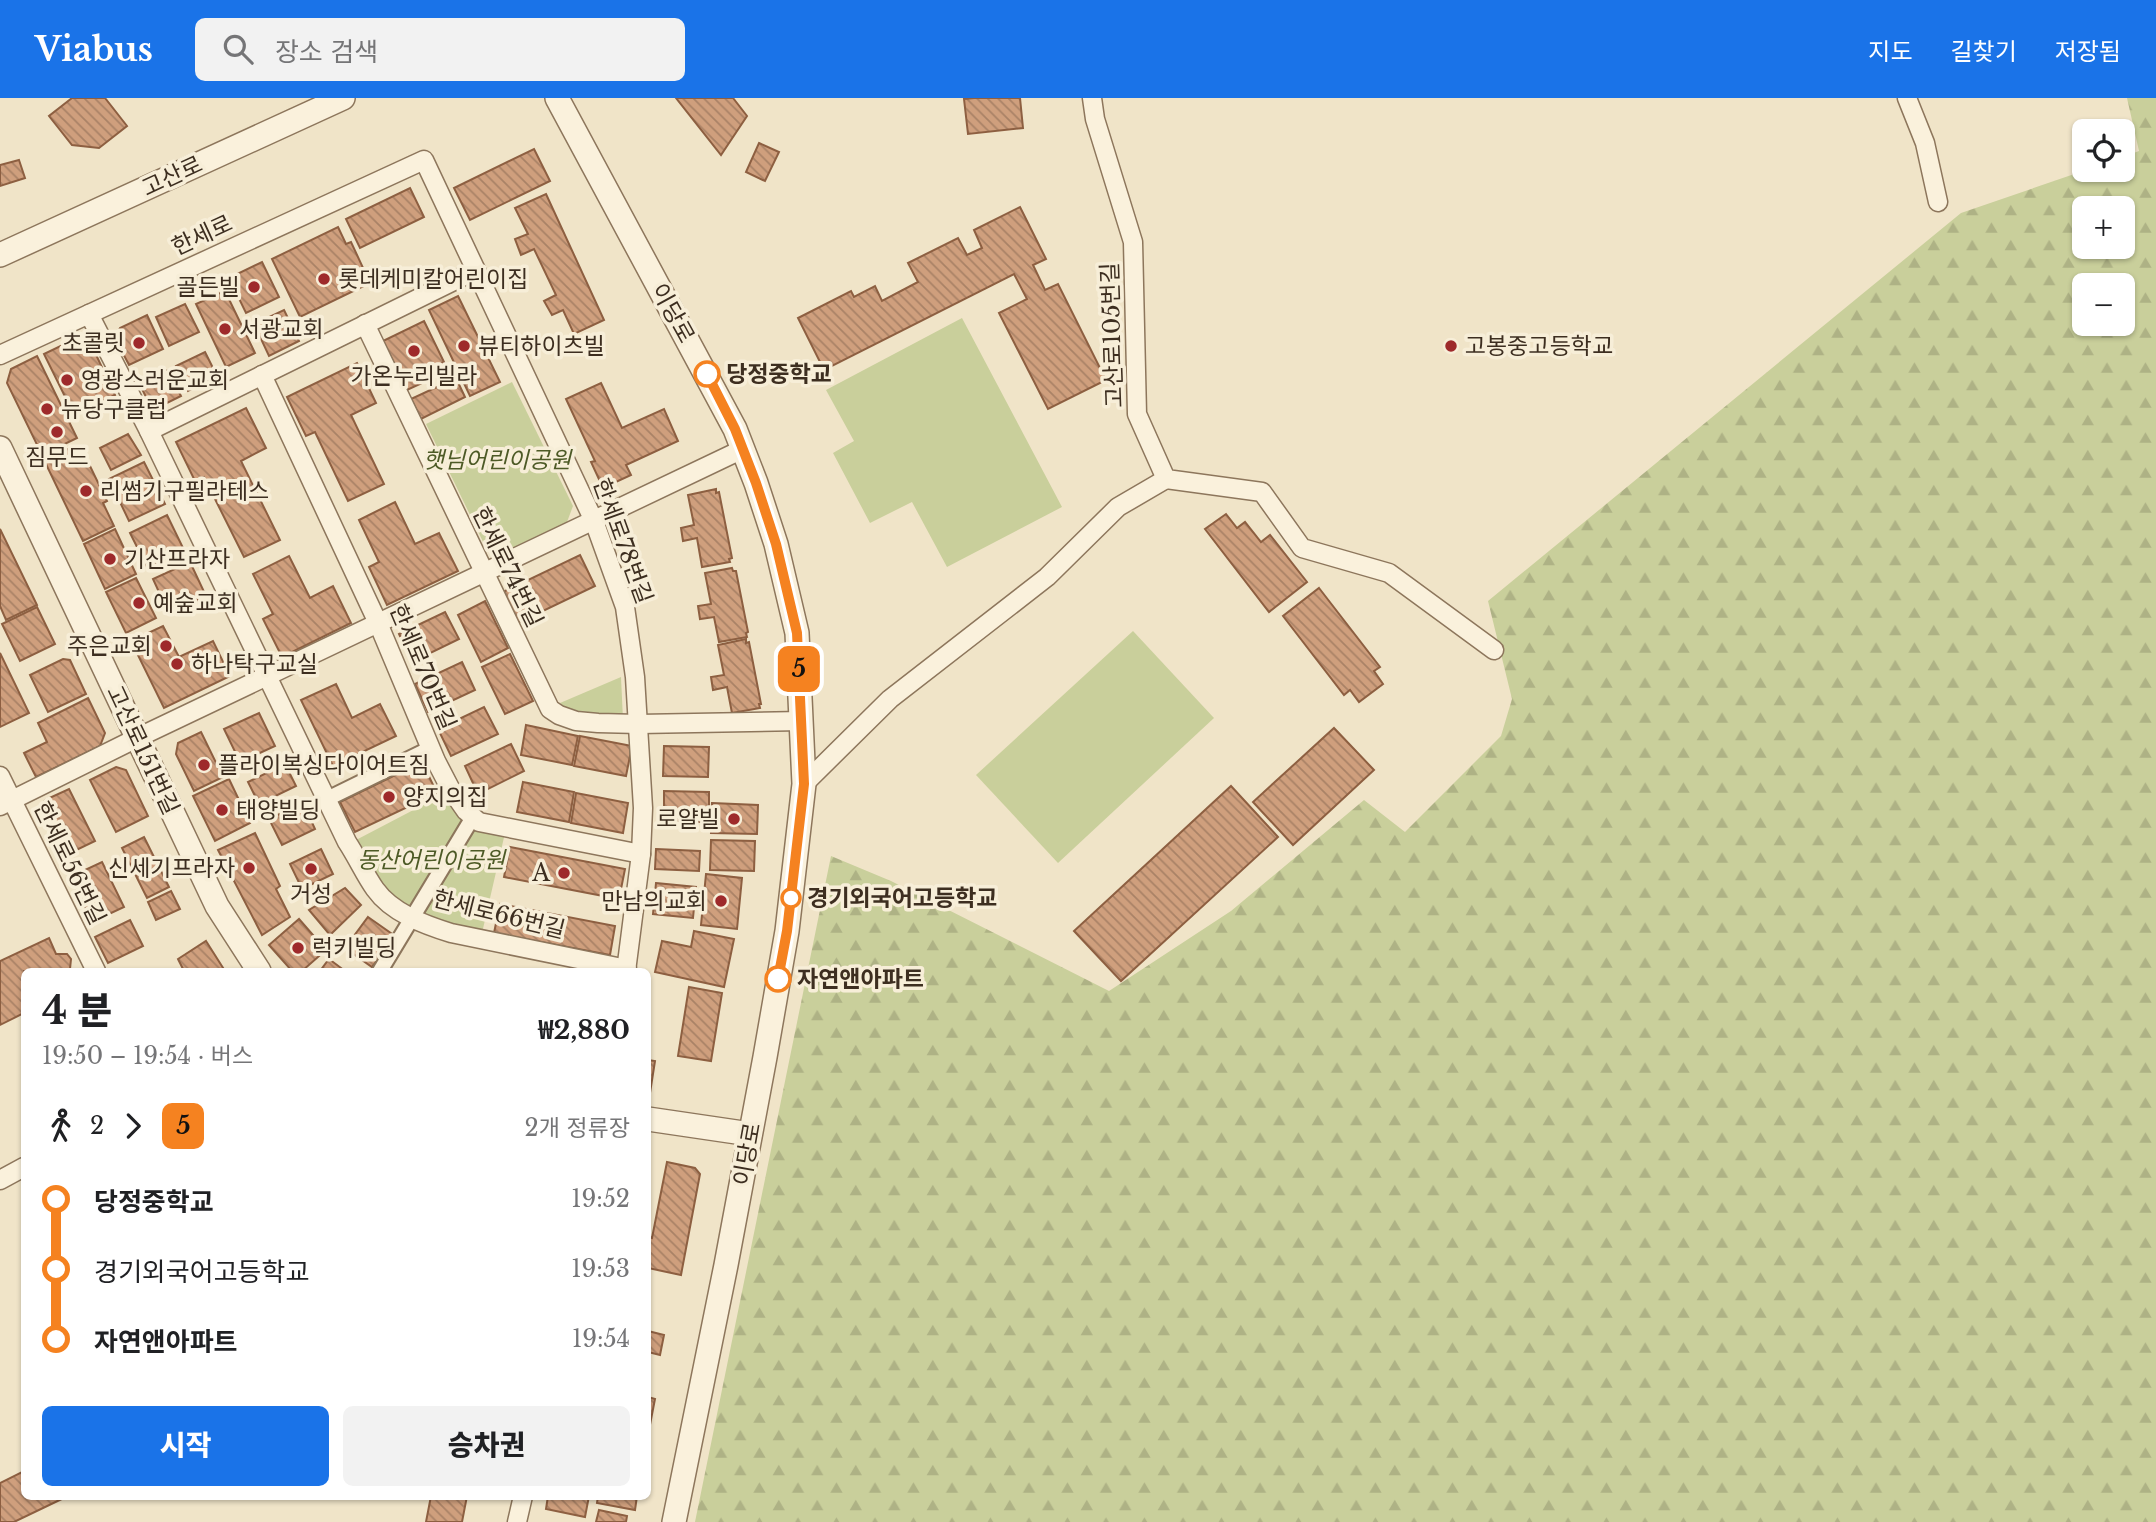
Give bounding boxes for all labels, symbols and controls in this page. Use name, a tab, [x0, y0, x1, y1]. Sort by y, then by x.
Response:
search box	[195, 18, 685, 81]
text: Viabus	[35, 29, 153, 70]
icon: search	[219, 30, 257, 68]
text: 장소 검색	[275, 36, 378, 68]
text: 지도	[1868, 37, 1913, 66]
text: 길찾기	[1951, 37, 2017, 66]
text: 저장됨	[2055, 37, 2121, 66]
map controls	[2072, 119, 2135, 336]
button: locate	[2072, 119, 2135, 182]
street label: 고산로	[137, 150, 207, 202]
button: +	[2072, 196, 2135, 259]
street label: 한세로	[167, 209, 237, 261]
street label: 고산로105번길	[1095, 262, 1129, 408]
place label: 롯데케미칼어린이집	[338, 265, 528, 293]
marker: 롯데케미칼어린이집	[316, 271, 332, 287]
place label: 골든빌	[177, 273, 240, 301]
button: −	[2072, 273, 2135, 336]
street label: 이당로	[645, 278, 701, 348]
marker: 골든빌	[246, 279, 262, 295]
place label: 서광교회	[239, 315, 324, 343]
marker: 서광교회	[217, 321, 233, 337]
place label: 초콜릿	[62, 329, 125, 357]
place label: 뷰티하이츠빌	[478, 332, 605, 360]
place label: 고봉중고등학교	[1465, 332, 1613, 360]
marker: 초콜릿	[131, 335, 147, 351]
marker: 뷰티하이츠빌	[456, 338, 472, 354]
marker: 고봉중고등학교	[1443, 338, 1459, 354]
marker: 가온누리빌라	[406, 343, 422, 359]
place label: 당정중학교	[726, 360, 832, 388]
marker: 당정중학교	[694, 361, 720, 387]
place label: 가온누리빌라	[351, 362, 477, 390]
place label: 영광스러운교회	[81, 366, 229, 394]
marker: 영광스러운교회	[59, 372, 75, 388]
place label: 뉴당구클럽	[61, 395, 167, 423]
marker: 뉴당구클럽	[39, 401, 55, 417]
marker: 짐무드	[49, 424, 65, 440]
place label: 짐무드	[25, 443, 89, 471]
park label: 햇님어린이공원	[423, 446, 573, 474]
street label: 한세로78번길	[587, 475, 659, 607]
place label: 리썸기구필라테스	[100, 477, 269, 505]
marker: 리썸기구필라테스	[78, 483, 94, 499]
street label: 한세로74번길	[467, 502, 549, 632]
place label: 기산프라자	[124, 545, 230, 573]
marker: 기산프라자	[102, 551, 118, 567]
place label: 예숲교회	[153, 589, 238, 617]
marker: 예숲교회	[131, 595, 147, 611]
street label: 한세로70번길	[384, 600, 462, 734]
place label: 주은교회	[67, 632, 152, 660]
marker: 주은교회	[158, 638, 174, 654]
line badge: 5	[776, 646, 822, 692]
place label: 하나탁구교실	[191, 650, 318, 678]
text: 5	[792, 654, 806, 683]
marker: 하나탁구교실	[169, 656, 185, 672]
street label: 고산로151번길	[101, 681, 185, 819]
place label: 플라이복싱다이어트짐	[218, 751, 430, 779]
marker: 플라이복싱다이어트짐	[196, 757, 212, 773]
place label: 양지의집	[403, 783, 488, 811]
marker: 양지의집	[381, 789, 397, 805]
place label: 태양빌딩	[236, 796, 321, 824]
street label: 한세로56번길	[28, 797, 112, 929]
marker: 태양빌딩	[214, 802, 230, 818]
place label: 로얄빌	[657, 805, 720, 833]
marker: 로얄빌	[726, 811, 742, 827]
park label: 동산어린이공원	[357, 846, 507, 874]
place label: 신세기프라자	[108, 854, 235, 882]
place label: A	[531, 859, 551, 887]
marker: 신세기프라자	[241, 860, 257, 876]
marker: 거성	[303, 861, 319, 877]
marker: A	[556, 865, 572, 881]
place label: 거성	[290, 880, 332, 908]
street label: 한세로66번길	[430, 884, 568, 944]
place label: 경기외국어고등학교	[807, 884, 997, 912]
place label: 만남의교회	[601, 887, 707, 915]
marker: 경기외국어고등학교	[781, 888, 801, 908]
marker: 만남의교회	[713, 893, 729, 909]
place label: 럭키빌딩	[312, 934, 397, 962]
marker: 럭키빌딩	[290, 940, 306, 956]
place label: 자연앤아파트	[797, 965, 924, 993]
marker: 자연앤아파트	[765, 966, 791, 992]
text: 4 분	[42, 987, 112, 1034]
text: ₩2,880	[538, 1014, 630, 1046]
text: 19:50 – 19:54 · 버스	[42, 1042, 253, 1070]
icon: walk	[42, 1107, 80, 1145]
icon: forward	[114, 1107, 152, 1145]
text: 5	[176, 1111, 190, 1140]
text: 2	[90, 1112, 104, 1140]
text: 2개 정류장	[525, 1114, 630, 1142]
street label: 이당로	[728, 1120, 766, 1188]
text: 19:52	[571, 1185, 630, 1213]
text: 당정중학교	[94, 1186, 214, 1218]
text: 19:53	[571, 1255, 630, 1283]
text: 경기외국어고등학교	[94, 1256, 309, 1288]
text: 19:54	[572, 1325, 630, 1353]
text: 자연앤아파트	[94, 1326, 238, 1358]
button: 시작	[42, 1406, 329, 1486]
button: 승차권	[343, 1406, 630, 1486]

